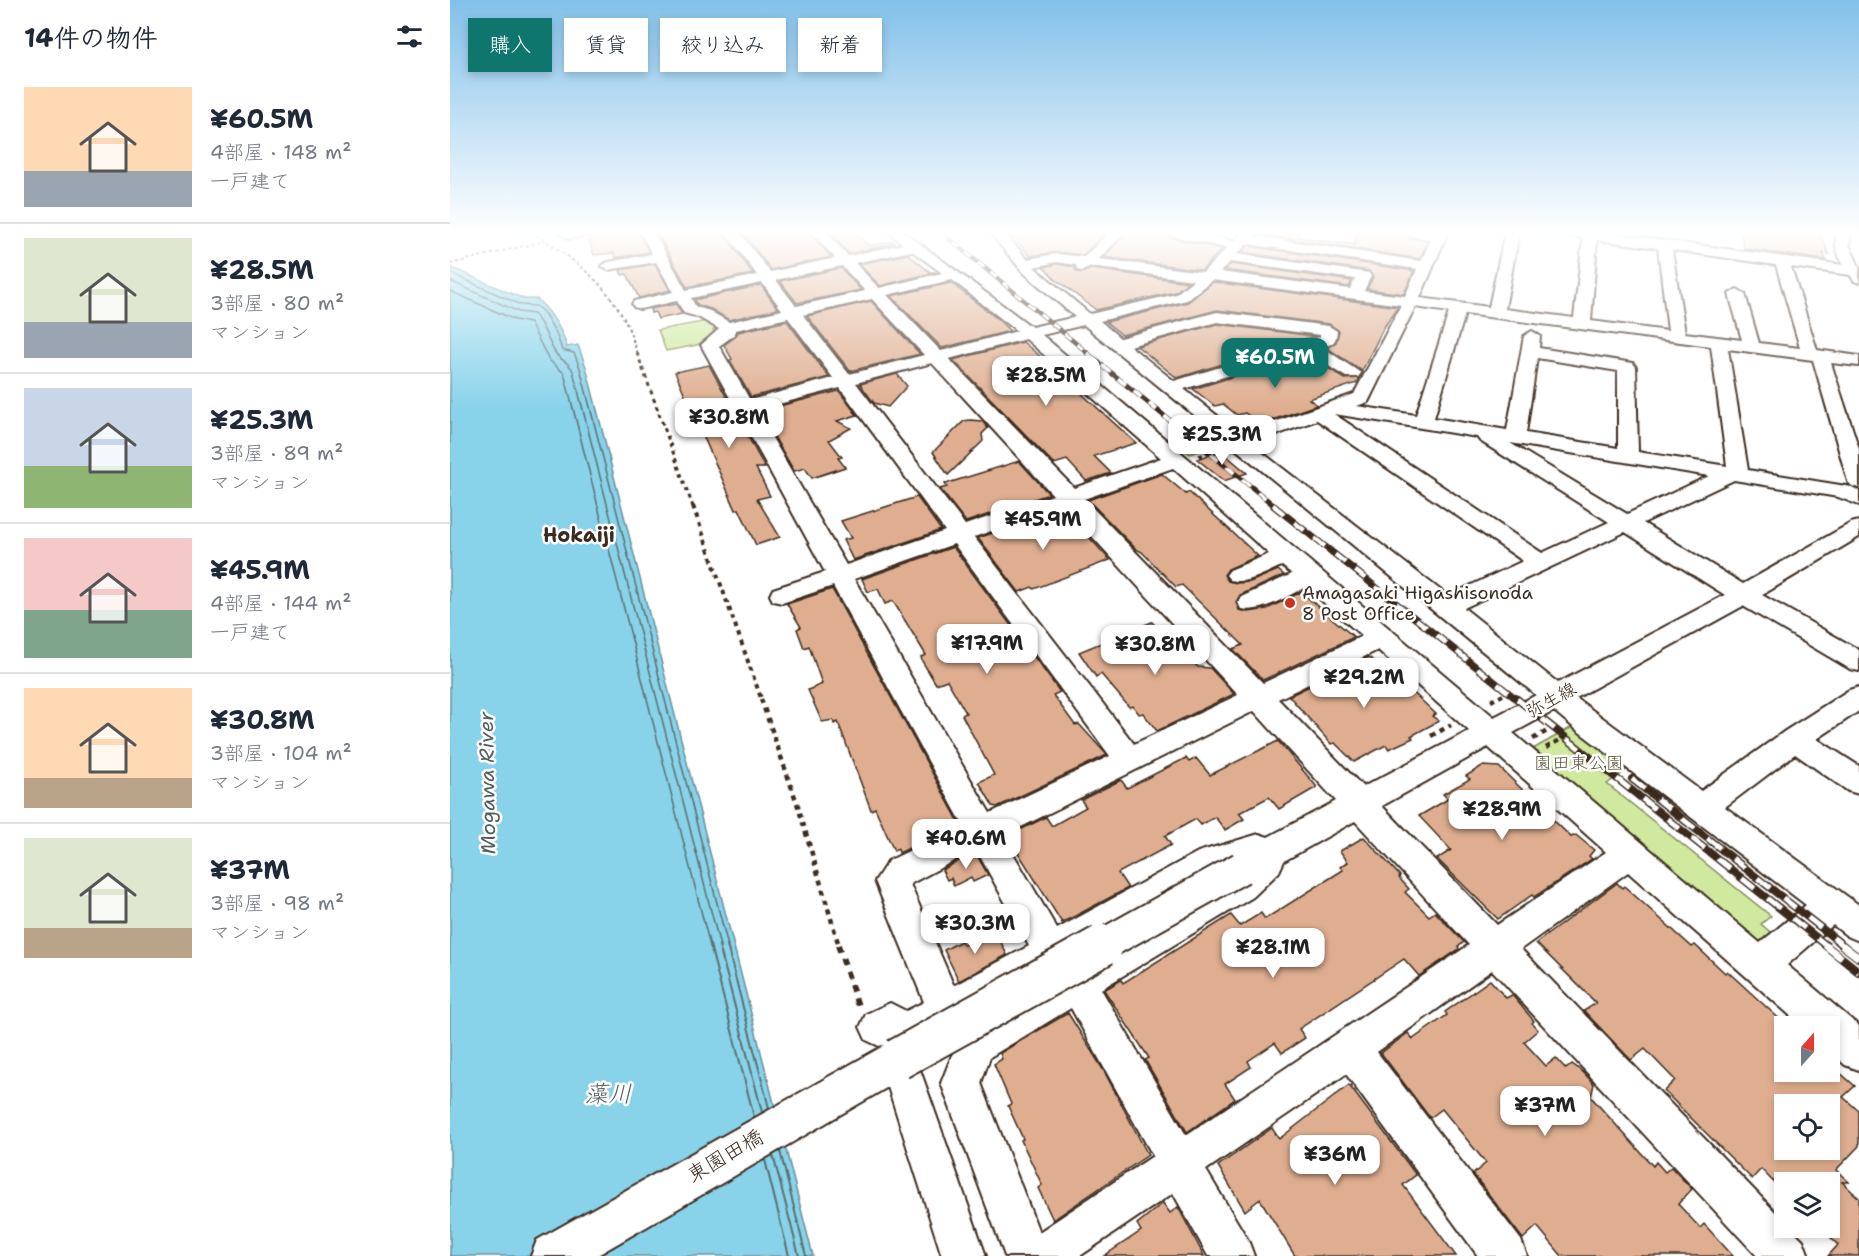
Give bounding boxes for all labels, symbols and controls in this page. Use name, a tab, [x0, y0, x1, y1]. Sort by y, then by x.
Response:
chip: 購入	[468, 18, 552, 72]
chip: 賃貸	[564, 18, 648, 72]
chip: 絞り込み	[660, 18, 786, 72]
chip: 新着	[798, 18, 882, 72]
text: 14件の物件	[24, 20, 158, 55]
icon: filters	[393, 20, 426, 53]
text: ¥60.5M	[210, 101, 313, 136]
icon: home	[72, 111, 144, 183]
text: 4部屋 · 148 m²	[210, 139, 351, 165]
text: 一戸建て	[210, 168, 290, 194]
text: ¥28.5M	[210, 252, 314, 287]
icon: home	[72, 262, 144, 334]
text: 3部屋 · 80 m²	[210, 290, 344, 316]
text: マンション	[210, 319, 309, 345]
pin: ¥60.5M	[1226, 338, 1324, 389]
text: ¥60.5M	[1235, 344, 1315, 370]
pin: ¥28.5M	[997, 356, 1095, 407]
text: ¥28.5M	[1006, 362, 1086, 388]
pin: ¥30.8M	[680, 398, 778, 449]
text: ¥25.3M	[210, 402, 314, 437]
text: ¥30.8M	[689, 404, 769, 430]
icon: home	[72, 412, 144, 484]
pin: ¥25.3M	[1173, 415, 1271, 466]
text: ¥25.3M	[1182, 421, 1262, 447]
text: 3部屋 · 89 m²	[210, 440, 344, 466]
text: マンション	[210, 469, 309, 495]
pin: ¥45.9M	[994, 500, 1092, 551]
text: ¥45.9M	[1005, 506, 1081, 532]
district label: Hokaiji	[543, 522, 615, 548]
text: ¥45.9M	[210, 552, 310, 587]
icon: home	[72, 562, 144, 634]
place label: Amagasaki Higashisonoda 8 Post Office	[1302, 581, 1533, 626]
text: 4部屋 · 144 m²	[210, 590, 351, 616]
marker: Amagasaki Higashisonoda 8 Post Office	[1283, 596, 1297, 610]
text: 一戸建て	[210, 619, 290, 645]
pin: ¥17.9M	[938, 624, 1036, 675]
pin: ¥30.8M	[1106, 625, 1204, 676]
text: ¥17.9M	[951, 630, 1023, 656]
text: ¥30.8M	[1115, 631, 1195, 657]
pin: ¥29.2M	[1315, 658, 1413, 709]
text: ¥29.2M	[1324, 664, 1404, 690]
street label: 弥生線	[1522, 676, 1580, 724]
text: ¥30.8M	[210, 702, 315, 737]
water label: Mogawa River	[473, 711, 501, 855]
icon: home	[72, 712, 144, 784]
text: 3部屋 · 104 m²	[210, 740, 352, 766]
park label: 園田東公園	[1534, 751, 1624, 775]
text: マンション	[210, 769, 309, 795]
pin: ¥28.9M	[1453, 790, 1551, 841]
text: ¥28.9M	[1463, 796, 1541, 822]
pin: ¥40.6M	[917, 819, 1015, 870]
text: ¥40.6M	[926, 825, 1006, 851]
text: ¥37M	[210, 852, 290, 887]
icon: home	[72, 862, 144, 934]
text: 3部屋 · 98 m²	[210, 890, 344, 916]
pin: ¥30.3M	[926, 904, 1024, 955]
text: ¥30.3M	[935, 910, 1015, 936]
text: マンション	[210, 919, 309, 945]
pin: ¥28.1M	[1224, 928, 1322, 979]
text: ¥28.1M	[1236, 934, 1310, 960]
north arrow	[1774, 1016, 1840, 1082]
map controls	[1774, 1016, 1840, 1238]
water label: 藻川	[584, 1078, 632, 1110]
pin: ¥37M	[1509, 1086, 1581, 1137]
text: ¥37M	[1514, 1092, 1576, 1118]
button: locate	[1774, 1094, 1840, 1160]
street label: 東園田橋	[682, 1123, 768, 1189]
pin: ¥36M	[1299, 1135, 1371, 1186]
text: ¥36M	[1304, 1141, 1366, 1167]
button: layers	[1774, 1172, 1840, 1238]

